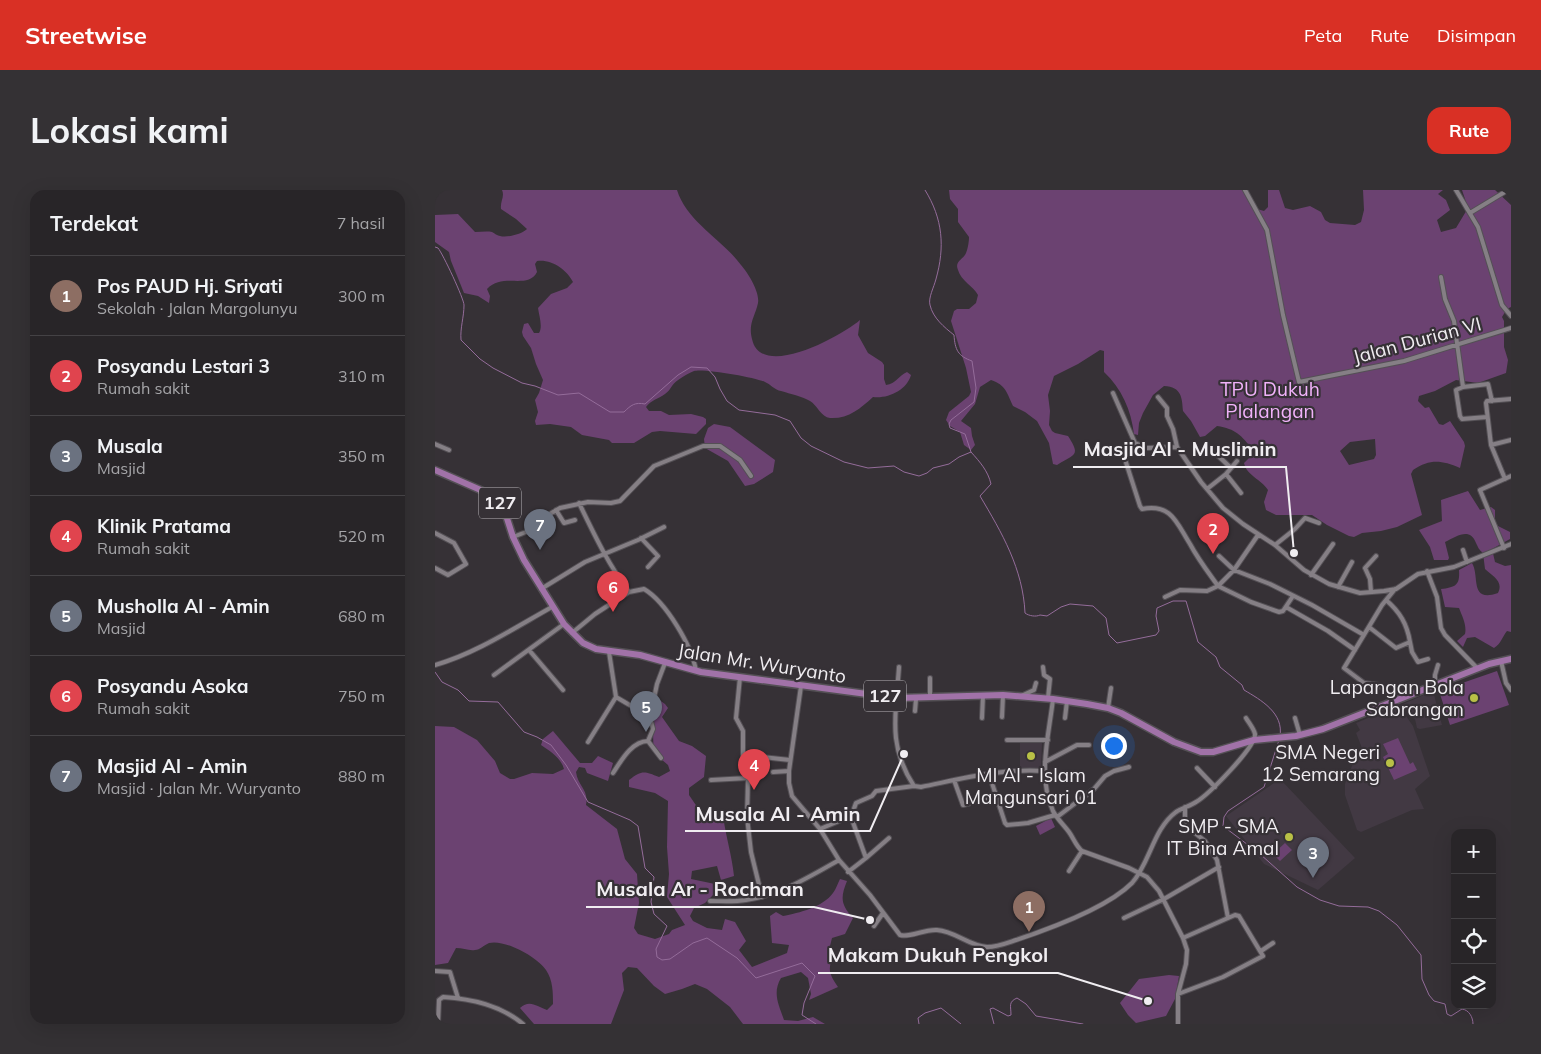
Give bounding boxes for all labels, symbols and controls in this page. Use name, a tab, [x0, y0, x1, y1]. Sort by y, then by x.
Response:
text: Streetwise	[25, 20, 147, 50]
text: Peta	[1304, 24, 1342, 47]
text: Rute	[1370, 24, 1409, 47]
text: Disimpan	[1437, 24, 1516, 47]
button: Rute	[1427, 107, 1511, 154]
text: Lokasi kami	[30, 108, 229, 152]
text: Terdekat	[50, 210, 138, 236]
text: 7 hasil	[337, 213, 385, 233]
text: Pos PAUD Hj. Sriyati	[97, 274, 283, 298]
text: 1	[61, 286, 71, 306]
text: 300 m	[338, 286, 385, 306]
text: Sekolah · Jalan Margolunyu	[97, 298, 297, 318]
street label: Jalan Durian VI	[1350, 311, 1484, 369]
text: Posyandu Lestari 3	[97, 354, 270, 378]
text: 2	[61, 366, 71, 386]
text: 310 m	[338, 366, 385, 386]
park label: TPU Dukuh Plalangan	[1220, 377, 1320, 423]
text: Rumah sakit	[97, 378, 190, 398]
callout: Masjid Al - Muslimin	[1073, 432, 1286, 467]
text: Musala	[97, 434, 163, 458]
text: Masjid Al - Muslimin	[1083, 436, 1277, 461]
text: 3	[61, 446, 71, 466]
text: 350 m	[338, 446, 385, 466]
text: Masjid	[97, 458, 145, 478]
road number: 127	[479, 488, 521, 518]
pin: 7	[524, 509, 556, 550]
pin: 2	[1197, 513, 1229, 554]
text: Klinik Pratama	[97, 514, 231, 538]
text: 4	[61, 526, 71, 546]
text: 520 m	[338, 526, 385, 546]
text: Rumah sakit	[97, 538, 190, 558]
pin: 6	[597, 571, 629, 612]
text: Musholla Al - Amin	[97, 594, 270, 618]
text: 5	[61, 606, 71, 626]
text: 680 m	[338, 606, 385, 626]
text: Masjid	[97, 618, 145, 638]
street label: Jalan Mr. Wuryanto	[676, 638, 848, 688]
text: Posyandu Asoka	[97, 674, 248, 698]
place label: Lapangan Bola Sabrangan	[1330, 675, 1464, 721]
road number: 127	[864, 681, 906, 712]
text: 6	[61, 686, 71, 706]
text: 750 m	[338, 686, 385, 706]
pin: 5	[630, 691, 662, 732]
marker: Lapangan Bola Sabrangan	[1468, 692, 1480, 704]
text: Rumah sakit	[97, 698, 190, 718]
your location	[1101, 733, 1127, 759]
place label: SMA Negeri 12 Semarang	[1261, 740, 1380, 786]
pin: 4	[738, 749, 770, 790]
marker: MI Al - Islam Mangunsari 01	[1025, 750, 1037, 762]
text: Masjid Al - Amin	[97, 754, 247, 778]
marker: SMA Negeri 12 Semarang	[1384, 757, 1396, 769]
place label: MI Al - Islam Mangunsari 01	[965, 763, 1097, 809]
text: 7	[61, 766, 71, 786]
text: 880 m	[338, 766, 385, 786]
text: Masjid · Jalan Mr. Wuryanto	[97, 778, 301, 798]
callout: Musala Al - Amin	[685, 796, 870, 831]
text: Musala Al - Amin	[695, 801, 861, 826]
place label: SMP - SMA IT Bina Amal	[1166, 814, 1279, 860]
map controls	[1451, 829, 1496, 1009]
button: +	[1451, 829, 1496, 874]
marker: SMP - SMA IT Bina Amal	[1283, 831, 1295, 843]
pin: 3	[1297, 837, 1329, 878]
callout: Musala Ar - Rochman	[586, 872, 814, 907]
button: −	[1451, 874, 1496, 919]
text: Musala Ar - Rochman	[596, 876, 804, 901]
pin: 1	[1013, 891, 1045, 932]
button: locate	[1451, 919, 1496, 964]
callout: Makam Dukuh Pengkol	[818, 938, 1058, 973]
text: Makam Dukuh Pengkol	[828, 942, 1048, 967]
button: layers	[1451, 964, 1496, 1009]

